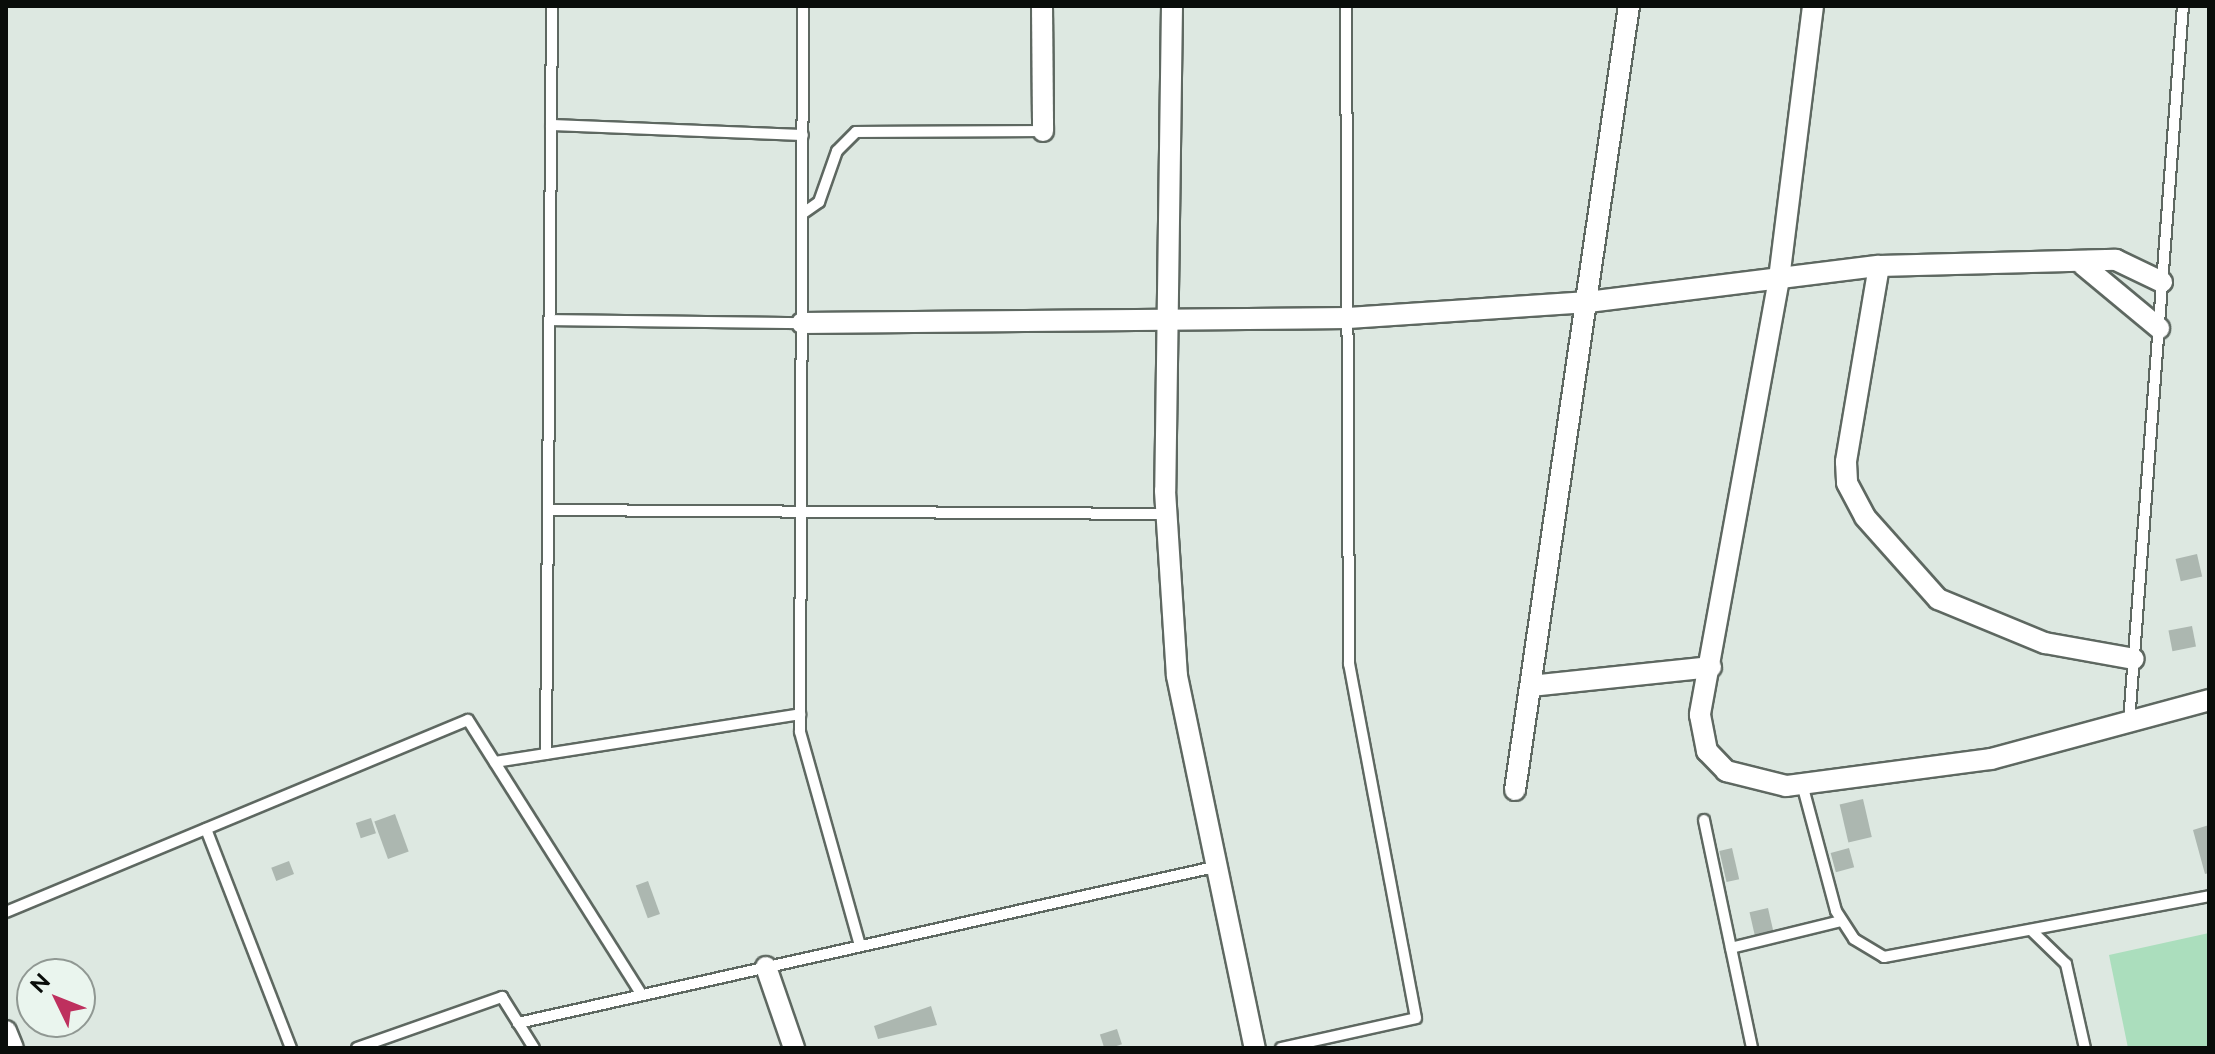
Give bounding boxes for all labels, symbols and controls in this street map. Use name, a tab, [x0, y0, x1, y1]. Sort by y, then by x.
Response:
north arrow	[16, 958, 96, 1038]
text: N	[25, 968, 55, 998]

